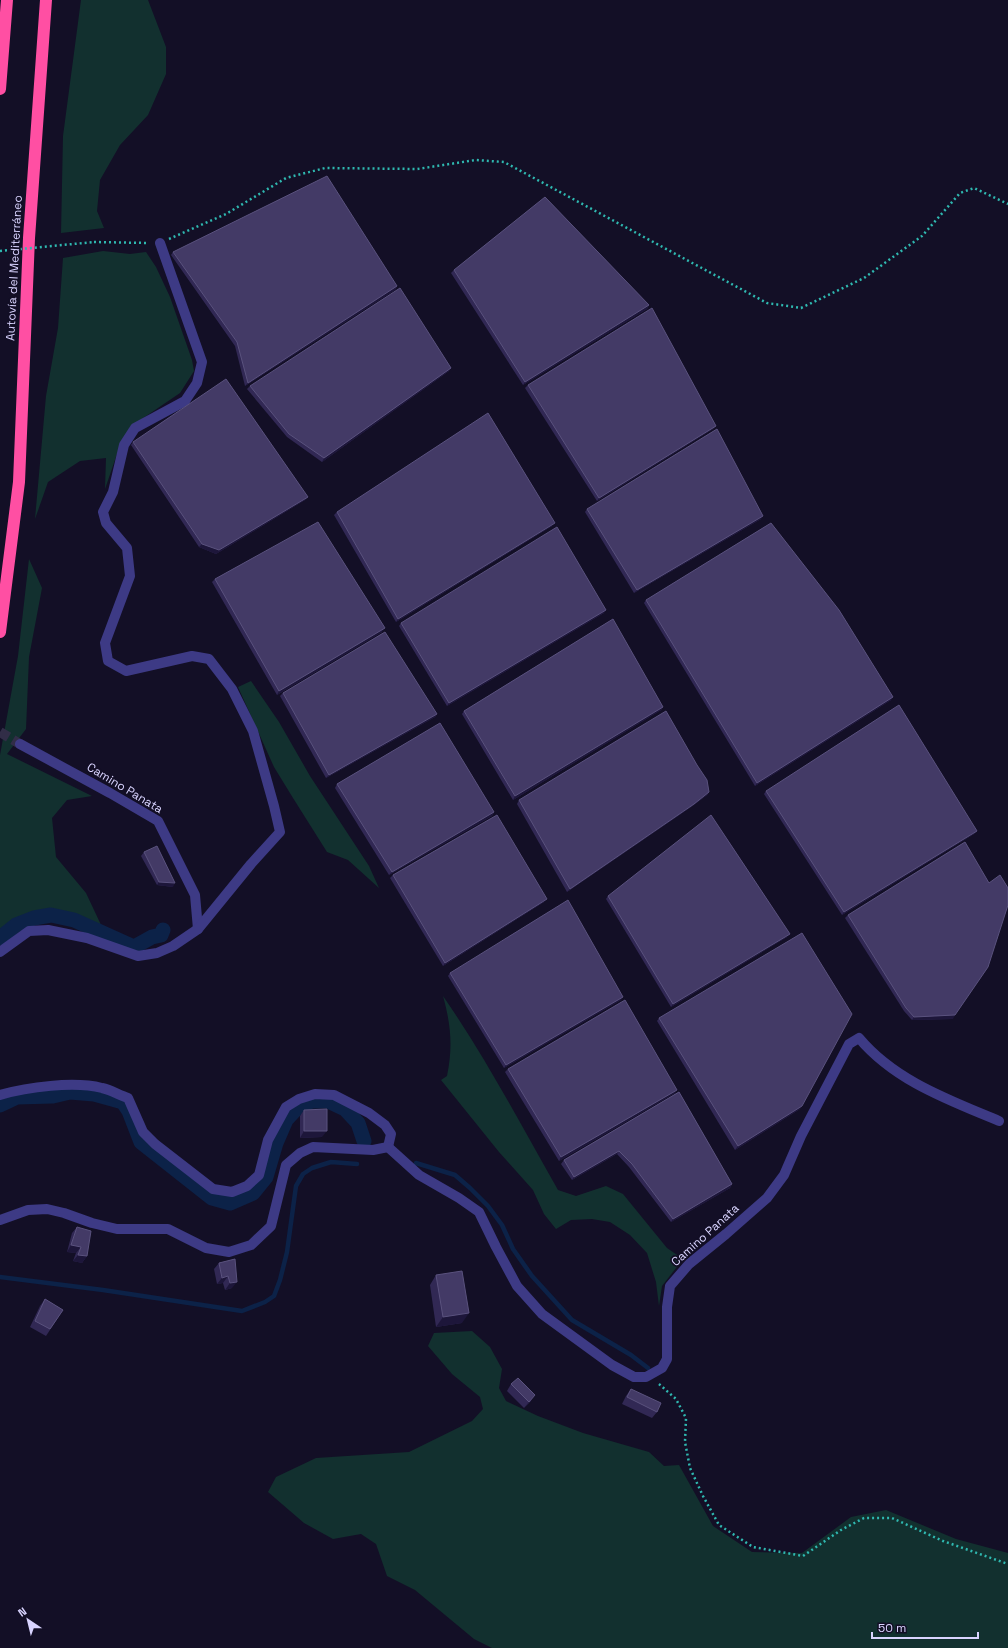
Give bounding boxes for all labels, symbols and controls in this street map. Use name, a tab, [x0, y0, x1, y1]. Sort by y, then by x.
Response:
street label: Autovía del Mediterráneo	[2, 195, 26, 341]
street label: Camino Panata	[84, 759, 166, 817]
street label: Camino Panata	[668, 1200, 742, 1270]
north arrow	[8, 1600, 48, 1640]
text: N	[15, 1604, 29, 1620]
scale bar	[872, 1614, 978, 1640]
text: 50 m	[878, 1620, 906, 1636]

